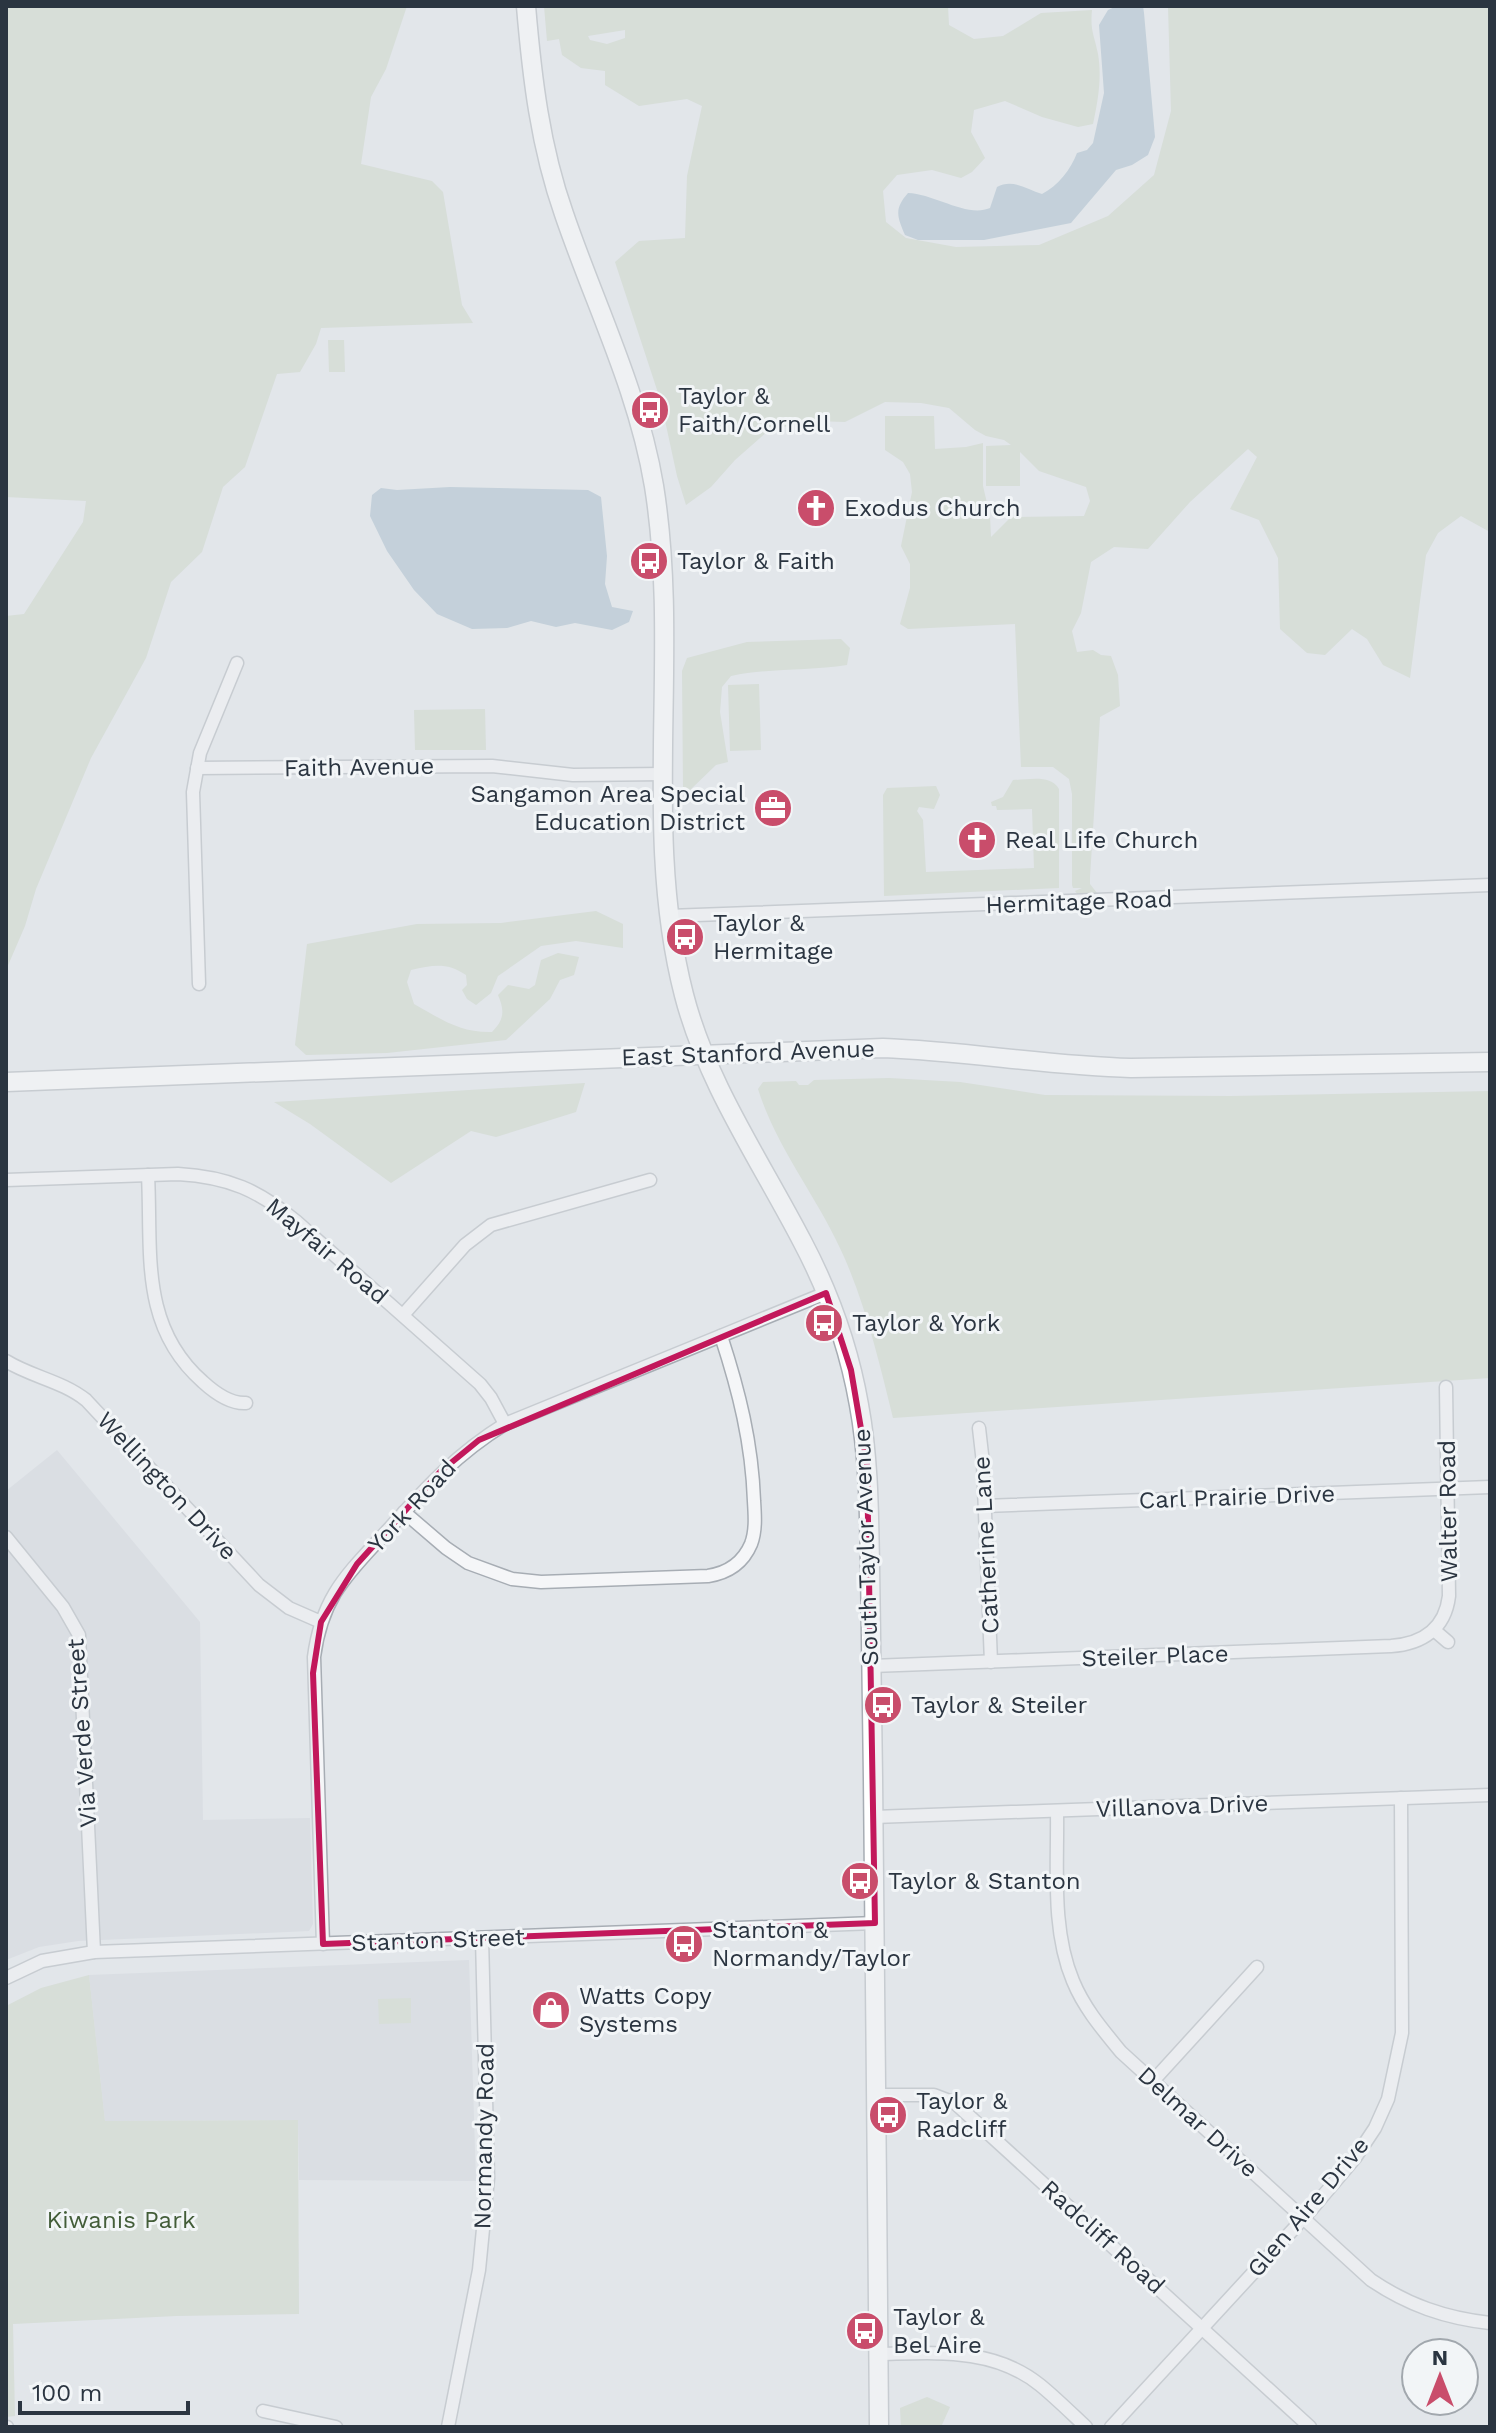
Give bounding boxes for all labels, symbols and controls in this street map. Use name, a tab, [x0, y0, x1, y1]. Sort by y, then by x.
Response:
place label: Taylor & Faith/Cornell	[678, 382, 831, 438]
bus stop icon: Taylor & Faith/Cornell	[629, 389, 671, 431]
church icon: Exodus Church	[795, 487, 837, 529]
place label: Exodus Church	[844, 494, 1021, 522]
bus stop icon: Taylor & Faith	[628, 540, 670, 582]
place label: Taylor & Faith	[677, 547, 835, 575]
street label: Faith Avenue	[284, 752, 434, 782]
place label: Sangamon Area Special Education District	[470, 780, 746, 836]
office icon: Sangamon Area Special Education District	[752, 787, 794, 829]
church icon: Real Life Church	[956, 819, 998, 861]
place label: Real Life Church	[1005, 826, 1198, 854]
street label: Hermitage Road	[985, 885, 1173, 919]
place label: Taylor & Hermitage	[713, 909, 834, 965]
bus stop icon: Taylor & Hermitage	[664, 916, 706, 958]
street label: East Stanford Avenue	[621, 1035, 875, 1071]
street label: Mayfair Road	[260, 1192, 394, 1310]
bus stop icon: Taylor & York	[803, 1302, 845, 1344]
place label: Taylor & York	[852, 1309, 1001, 1337]
street label: Wellington Drive	[91, 1406, 243, 1566]
street label: South Taylor Avenue	[848, 1428, 884, 1666]
street label: Walter Road	[1433, 1440, 1463, 1582]
street label: York Road	[362, 1454, 462, 1558]
street label: Catherine Lane	[967, 1455, 1005, 1635]
street label: Carl Prairie Drive	[1138, 1480, 1336, 1514]
street label: Via Verde Street	[61, 1638, 103, 1828]
street label: Steiler Place	[1081, 1639, 1229, 1673]
bus stop icon: Taylor & Steiler	[862, 1684, 904, 1726]
place label: Taylor & Steiler	[911, 1691, 1088, 1719]
street label: Villanova Drive	[1095, 1789, 1269, 1823]
bus stop icon: Taylor & Stanton	[839, 1860, 881, 1902]
place label: Taylor & Stanton	[888, 1867, 1081, 1895]
place label: Stanton & Normandy/Taylor	[712, 1916, 911, 1972]
street label: Stanton Street	[351, 1923, 525, 1957]
bus stop icon: Stanton & Normandy/Taylor	[663, 1923, 705, 1965]
place label: Watts Copy Systems	[579, 1982, 712, 2038]
shop icon: Watts Copy Systems	[530, 1989, 572, 2031]
street label: Normandy Road	[468, 2043, 500, 2229]
street label: Delmar Drive	[1132, 2061, 1264, 2183]
place label: Taylor & Radcliff	[916, 2087, 1009, 2143]
bus stop icon: Taylor & Radcliff	[867, 2094, 909, 2136]
street label: Glen Aire Drive	[1241, 2131, 1375, 2283]
street label: Radcliff Road	[1036, 2174, 1170, 2300]
park label: Kiwanis Park	[46, 2206, 196, 2234]
place label: Taylor & Bel Aire	[893, 2303, 986, 2359]
bus stop icon: Taylor & Bel Aire	[844, 2310, 886, 2352]
north arrow	[1400, 2337, 1480, 2417]
text: N	[1432, 2345, 1448, 2370]
scale bar	[20, 2365, 188, 2415]
text: 100 m	[32, 2379, 102, 2407]

